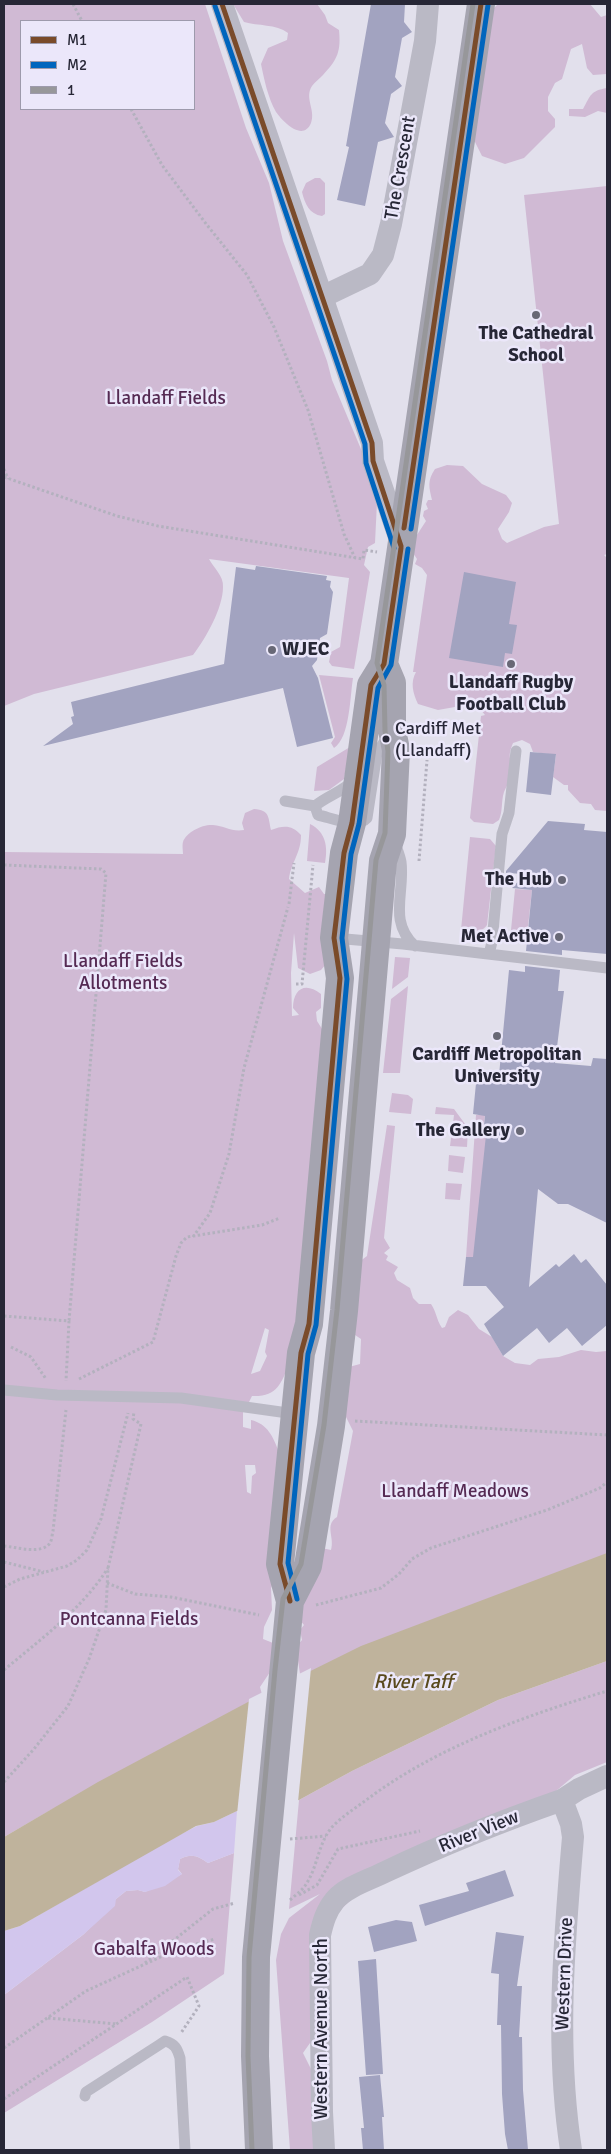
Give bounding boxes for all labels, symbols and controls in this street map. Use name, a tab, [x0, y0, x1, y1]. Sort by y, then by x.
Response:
legend	[20, 20, 195, 110]
text: M1	[67, 31, 87, 49]
text: M2	[67, 56, 87, 74]
text: 1	[67, 81, 75, 99]
street label: The Crescent	[381, 114, 421, 222]
marker: The Cathedral School	[530, 309, 542, 321]
place label: The Cathedral School	[479, 323, 593, 367]
park label: Llandaff Fields	[106, 388, 226, 410]
place label: WJEC	[282, 639, 329, 661]
marker: WJEC	[266, 644, 278, 656]
marker: Llandaff Rugby Football Club	[505, 658, 517, 670]
place label: Llandaff Rugby Football Club	[449, 672, 573, 716]
place label: Cardiff Met (Llandaff)	[395, 718, 481, 761]
marker: Cardiff Met (Llandaff)	[381, 734, 391, 744]
place label: The Hub	[485, 869, 552, 891]
marker: The Hub	[556, 874, 568, 886]
place label: Met Active	[460, 926, 549, 948]
marker: Met Active	[553, 931, 565, 943]
park label: Llandaff Fields Allotments	[63, 951, 183, 995]
marker: Cardiff Metropolitan University	[491, 1030, 503, 1042]
place label: Cardiff Metropolitan University	[412, 1044, 582, 1088]
place label: The Gallery	[416, 1120, 510, 1142]
marker: The Gallery	[514, 1125, 526, 1137]
park label: Llandaff Meadows	[381, 1481, 529, 1503]
park label: Pontcanna Fields	[60, 1609, 198, 1631]
water label: River Taff	[373, 1671, 453, 1695]
street label: River View	[436, 1806, 522, 1858]
street label: Western Drive	[552, 1917, 578, 2031]
street label: Western Avenue North	[311, 1938, 333, 2120]
park label: Gabalfa Woods	[94, 1939, 214, 1961]

